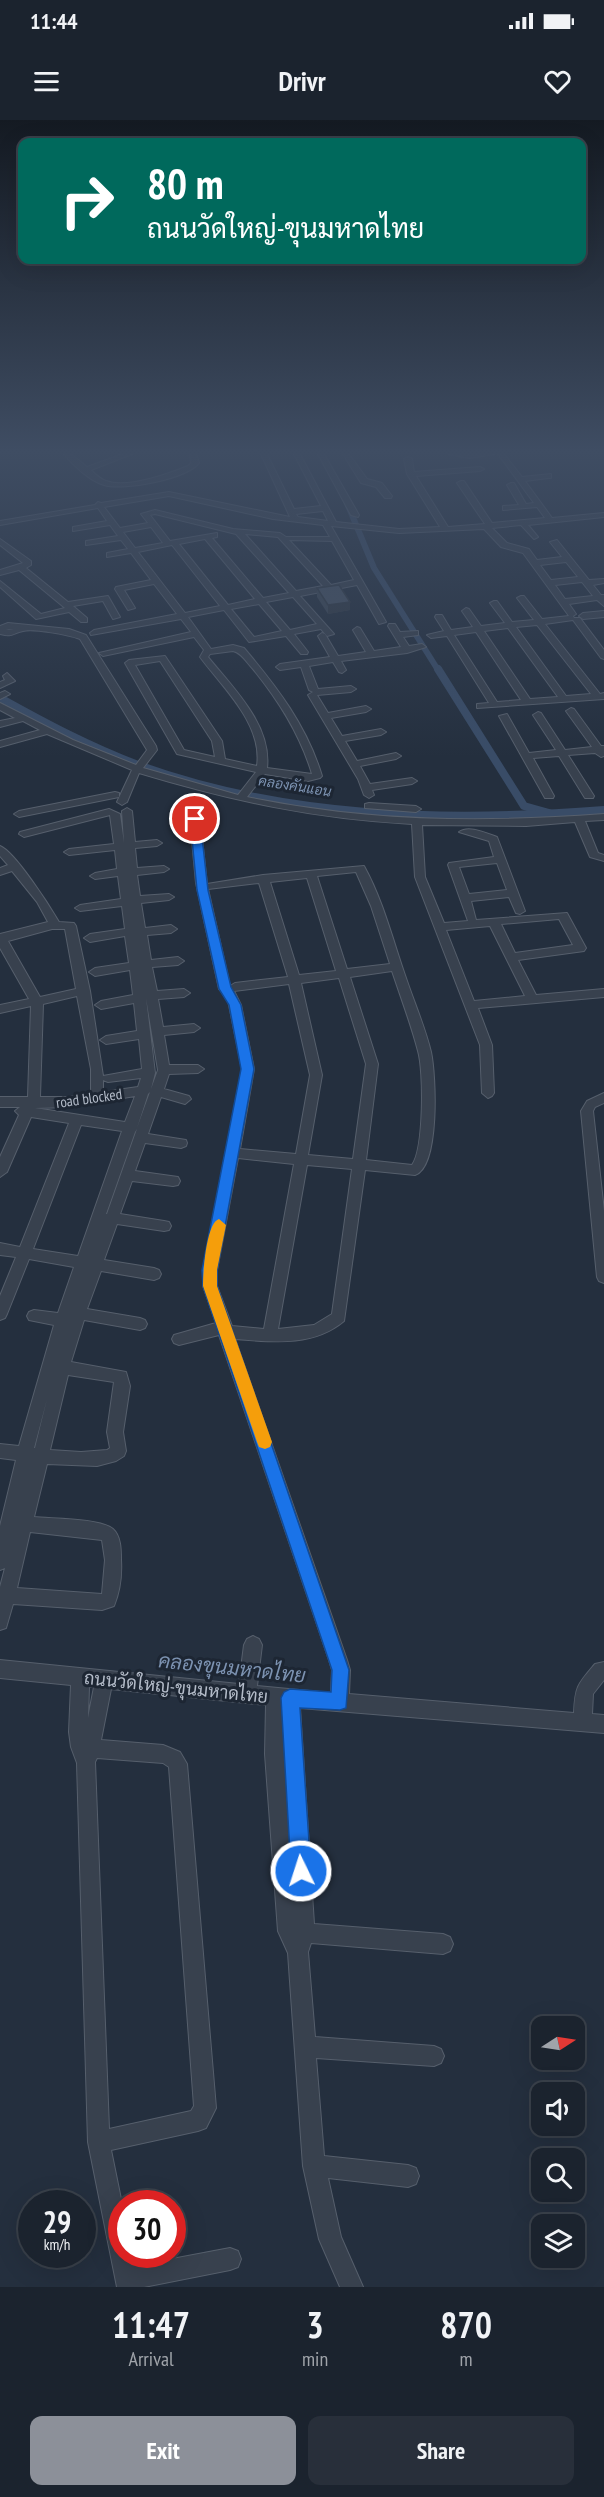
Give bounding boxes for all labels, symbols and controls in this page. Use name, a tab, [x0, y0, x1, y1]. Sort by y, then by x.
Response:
text: 11:44	[30, 7, 78, 35]
text: Drivr	[278, 64, 326, 98]
icon: menu	[30, 65, 63, 98]
icon: heart	[541, 65, 574, 98]
text: 80 m	[147, 156, 224, 211]
icon: right	[48, 162, 126, 240]
text: ถนนวัดใหญ่-ขุนมหาดไทย	[147, 211, 424, 245]
water label: คลองคันแอน	[257, 771, 333, 801]
pin	[169, 793, 220, 844]
icon: arrive	[178, 802, 211, 835]
street label: road blocked	[55, 1084, 123, 1112]
water label: คลองขุนมหาดไทย	[157, 1647, 308, 1690]
street label: ถนนวัดใหญ่-ขุนมหาดไทย	[83, 1665, 269, 1709]
position arrow	[269, 1839, 333, 1903]
north arrow	[531, 2016, 585, 2070]
map controls	[531, 2016, 585, 2268]
button: sound	[531, 2082, 585, 2136]
button: search	[531, 2148, 585, 2202]
speed limit sign: 30	[108, 2190, 186, 2268]
text: 29	[43, 2202, 71, 2241]
button: layers	[531, 2214, 585, 2268]
text: km/h	[44, 2235, 70, 2254]
text: 11:47	[112, 2301, 190, 2348]
text: 3	[306, 2301, 324, 2348]
text: 870	[440, 2301, 492, 2348]
text: Arrival	[128, 2346, 174, 2372]
text: min	[302, 2346, 328, 2372]
text: m	[460, 2346, 473, 2372]
button: Exit	[30, 2416, 296, 2485]
button: Share	[308, 2416, 574, 2485]

